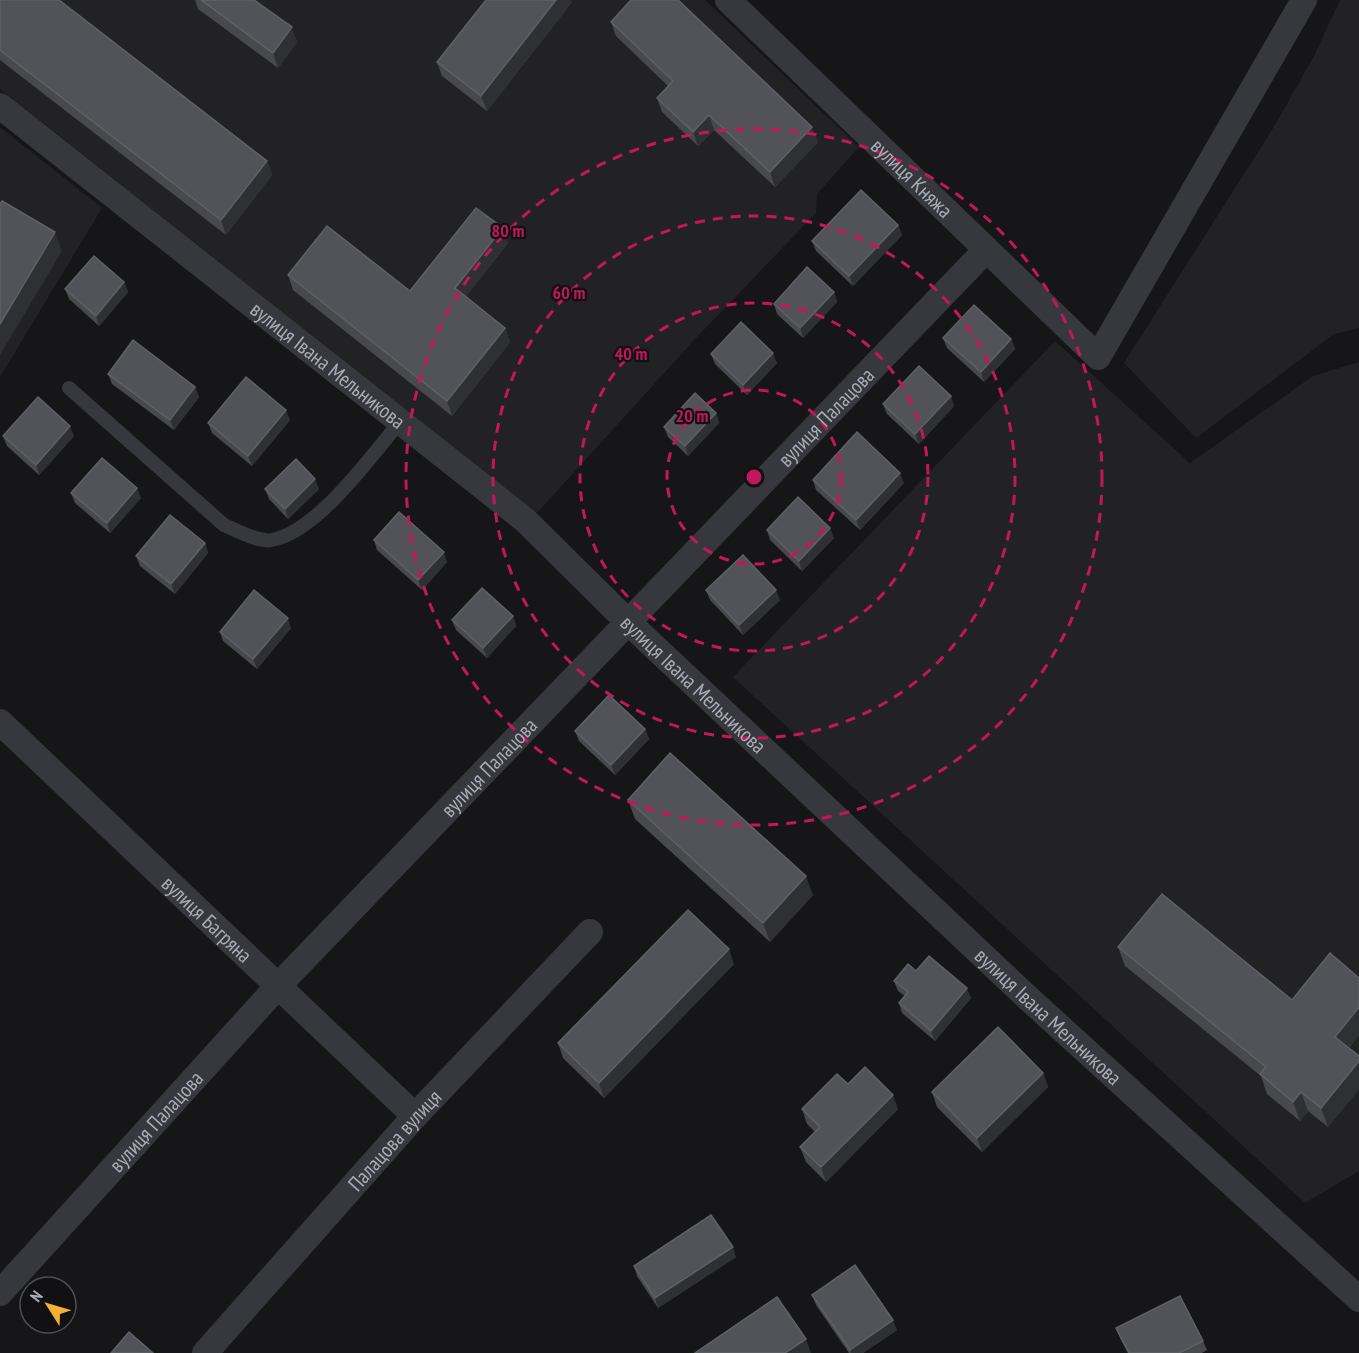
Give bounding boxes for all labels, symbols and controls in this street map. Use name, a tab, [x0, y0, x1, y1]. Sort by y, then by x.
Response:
street label: вулиця Княжа	[866, 132, 959, 223]
text: 80 m	[492, 219, 524, 242]
text: 60 m	[553, 281, 585, 304]
street label: вулиця Івана Мельникова	[245, 295, 411, 434]
text: 40 m	[615, 342, 647, 365]
street label: вулиця Палацова	[772, 361, 879, 472]
text: 20 m	[676, 404, 708, 427]
centre of rings	[744, 467, 764, 487]
street label: вулиця Івана Мельникова	[615, 609, 772, 759]
street label: вулиця Палацова	[435, 712, 543, 822]
street label: вулиця Багряна	[157, 870, 258, 968]
street label: вулиця Івана Мельникова	[970, 942, 1128, 1090]
street label: вулиця Палацова	[103, 1065, 209, 1177]
street label: Палацова вулиця	[342, 1083, 447, 1196]
north arrow	[18, 1275, 78, 1335]
text: N	[25, 1287, 47, 1305]

